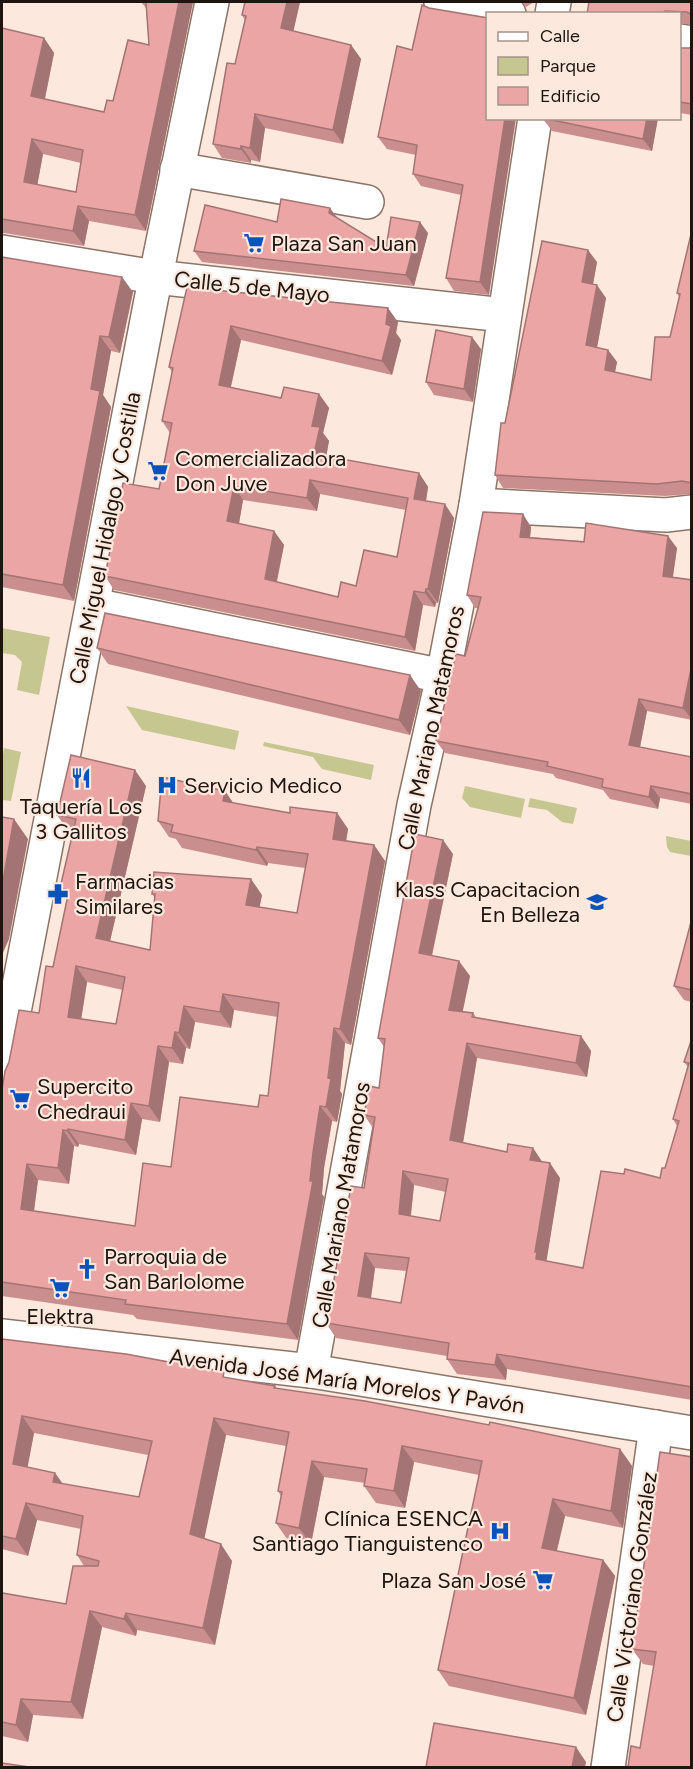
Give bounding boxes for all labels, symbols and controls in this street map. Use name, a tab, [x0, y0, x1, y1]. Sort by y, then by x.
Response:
legend	[486, 12, 681, 120]
text: Calle	[540, 25, 580, 47]
text: Parque	[540, 55, 596, 77]
text: Edificio	[540, 85, 601, 107]
place label: Plaza San Juan	[271, 230, 417, 257]
supermarket icon: Plaza San Juan	[242, 231, 266, 255]
street label: Calle 5 de Mayo	[173, 265, 331, 309]
street label: Calle Miguel Hidalgo y Costilla	[63, 390, 147, 686]
place label: Comercializadora Don Juve	[175, 445, 346, 497]
supermarket icon: Comercializadora Don Juve	[146, 459, 170, 483]
street label: Calle Mariano Matamoros	[392, 603, 470, 853]
restaurant icon: Taquería Los 3 Gallitos	[69, 766, 93, 790]
place label: Servicio Medico	[184, 772, 342, 799]
hospital icon: Servicio Medico	[155, 773, 179, 797]
place label: Taquería Los 3 Gallitos	[20, 793, 142, 845]
place label: Farmacias Similares	[75, 868, 174, 920]
place label: Klass Capacitacion En Belleza	[395, 876, 580, 928]
pharmacy icon: Farmacias Similares	[46, 882, 70, 906]
school or university icon: Klass Capacitacion En Belleza	[585, 890, 609, 914]
place label: Supercito Chedraui	[37, 1073, 133, 1125]
street label: Calle Mariano Matamoros	[306, 1080, 376, 1330]
supermarket icon: Supercito Chedraui	[8, 1087, 32, 1111]
place label: Parroquia de San Barlolome	[104, 1243, 244, 1295]
church icon: Parroquia de San Barlolome	[75, 1257, 99, 1281]
supermarket icon: Elektra	[48, 1276, 72, 1300]
place label: Elektra	[26, 1303, 94, 1330]
street label: Avenida José María Morelos Y Pavón	[168, 1343, 526, 1419]
street label: Calle Victoriano González	[601, 1470, 663, 1724]
place label: Clínica ESENCA Santiago Tianguistenco	[252, 1505, 483, 1557]
hospital icon: Clínica ESENCA Santiago Tianguistenco	[488, 1519, 512, 1543]
place label: Plaza San José	[381, 1567, 526, 1594]
supermarket icon: Plaza San José	[531, 1568, 555, 1592]

